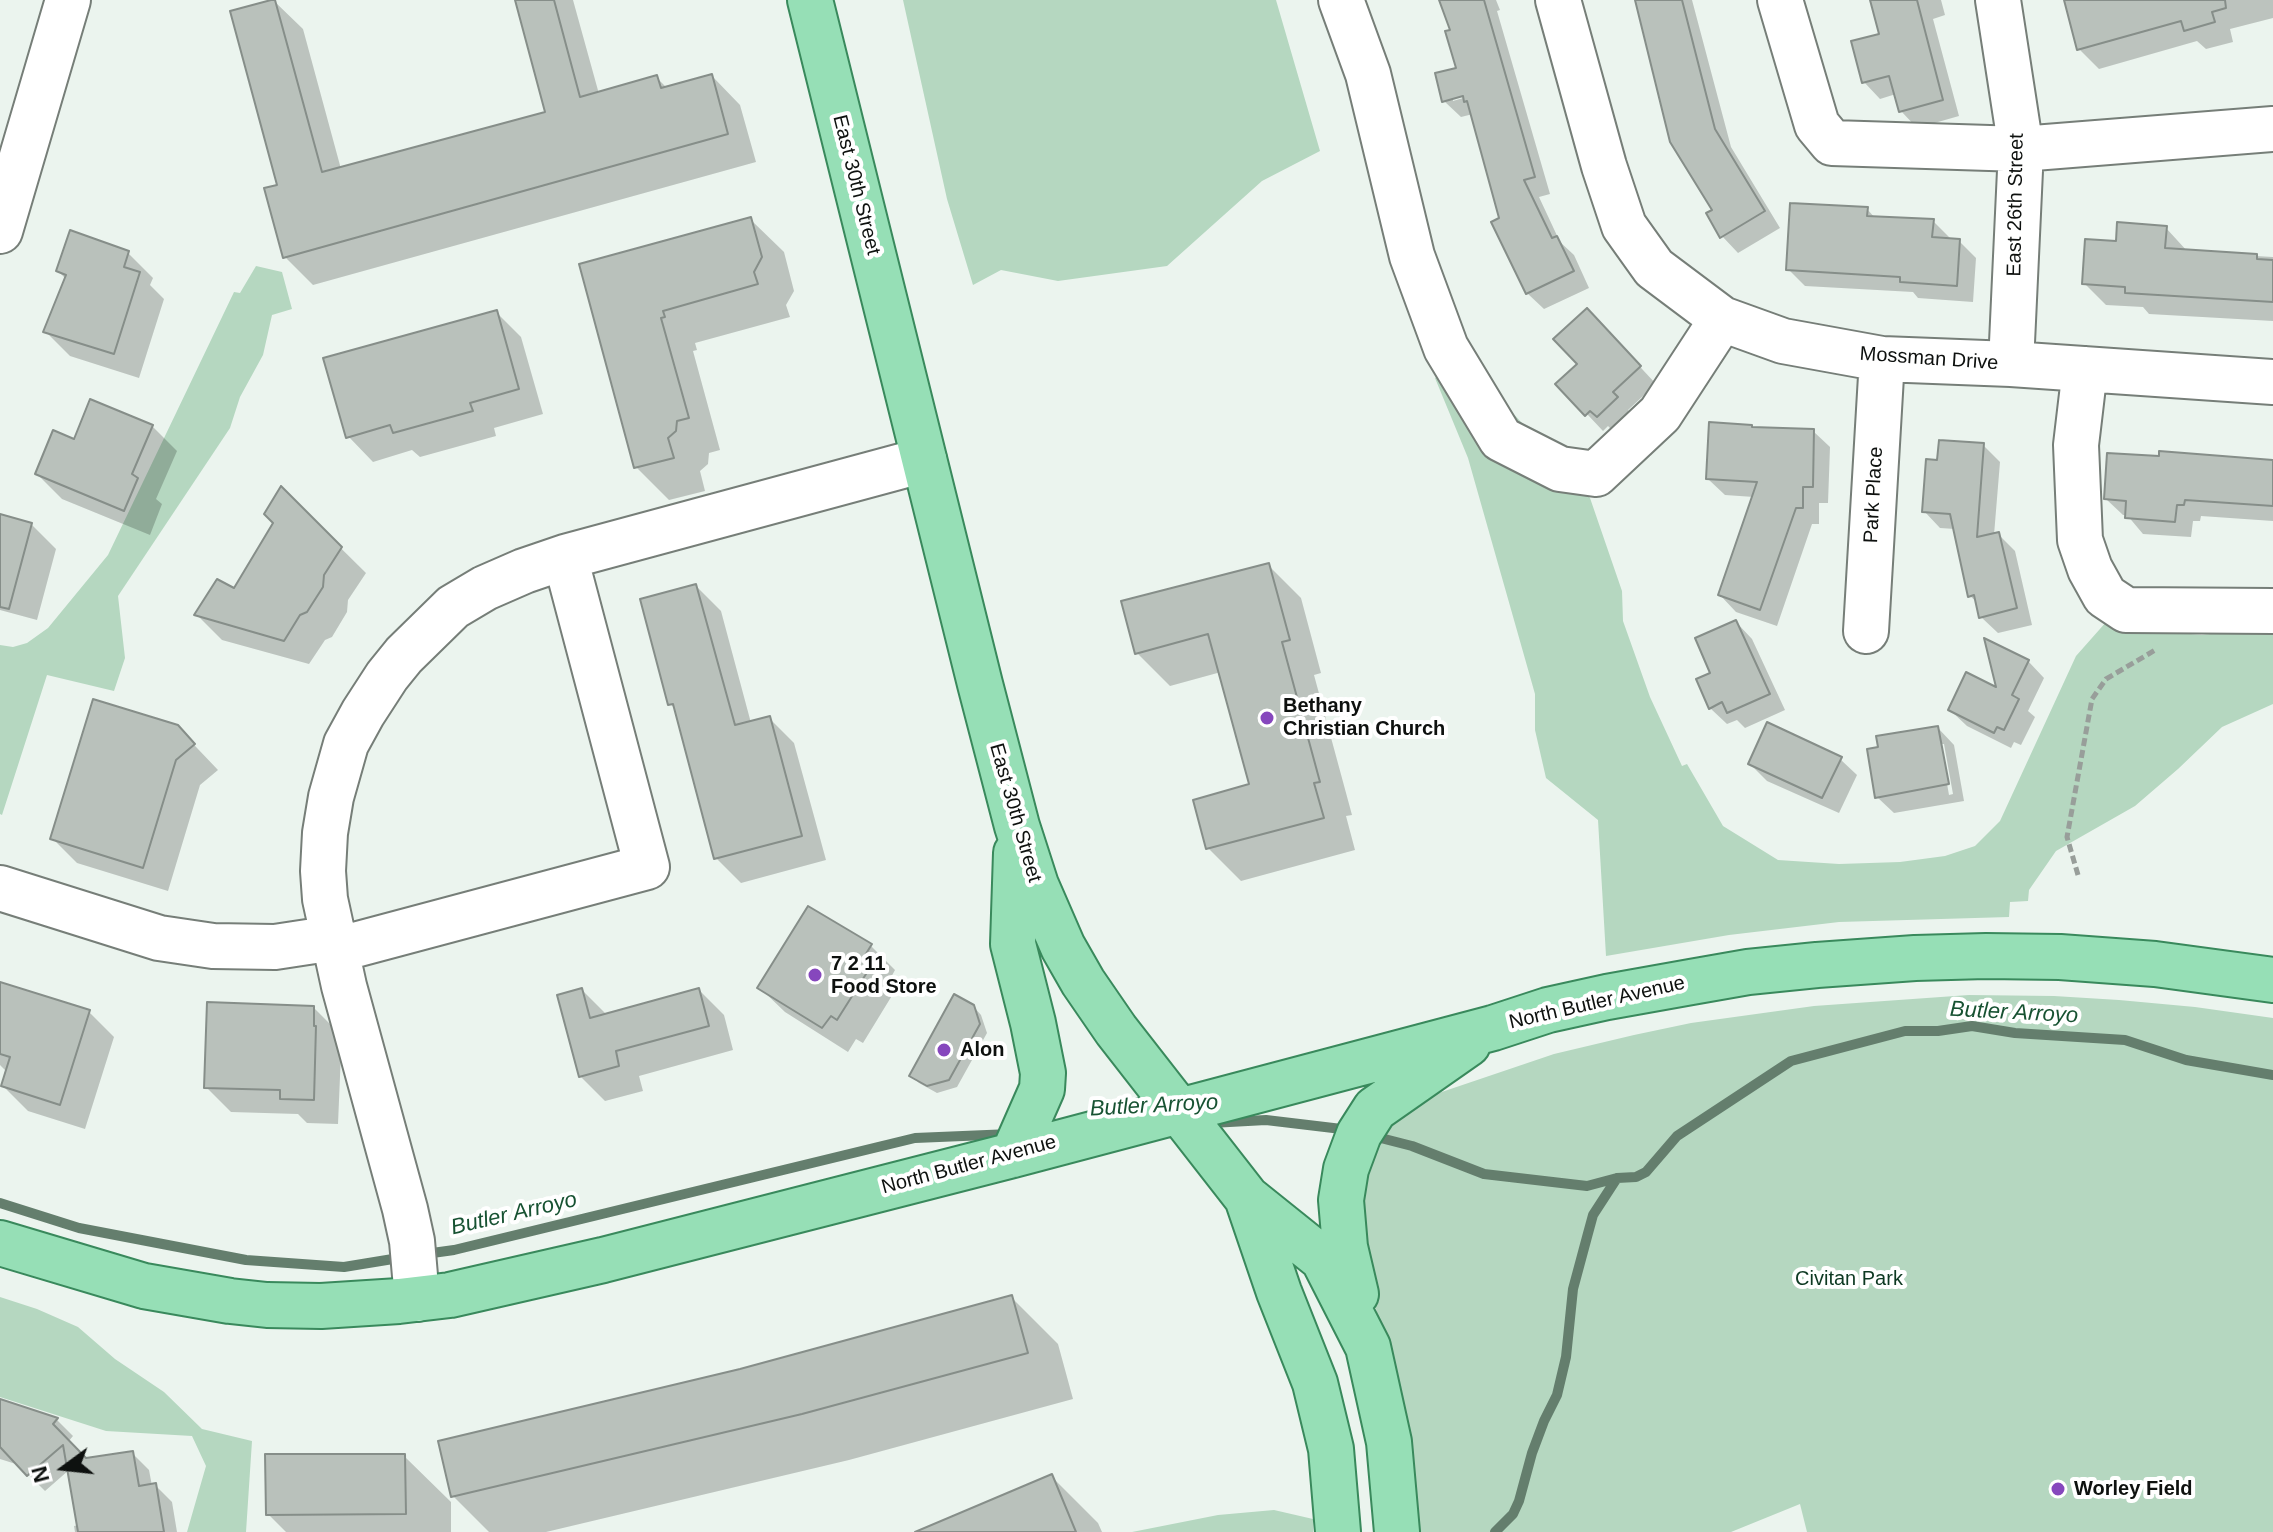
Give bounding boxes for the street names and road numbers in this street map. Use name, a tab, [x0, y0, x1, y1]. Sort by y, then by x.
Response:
street label: East 30th Street	[827, 113, 885, 257]
street label: East 26th Street	[2003, 133, 2029, 277]
street label: Mossman Drive	[1859, 342, 1999, 376]
street label: Park Place	[1859, 446, 1889, 544]
street label: East 30th Street	[984, 741, 1046, 885]
street label: North Butler Avenue	[1507, 971, 1687, 1035]
street label: North Butler Avenue	[879, 1130, 1059, 1200]

